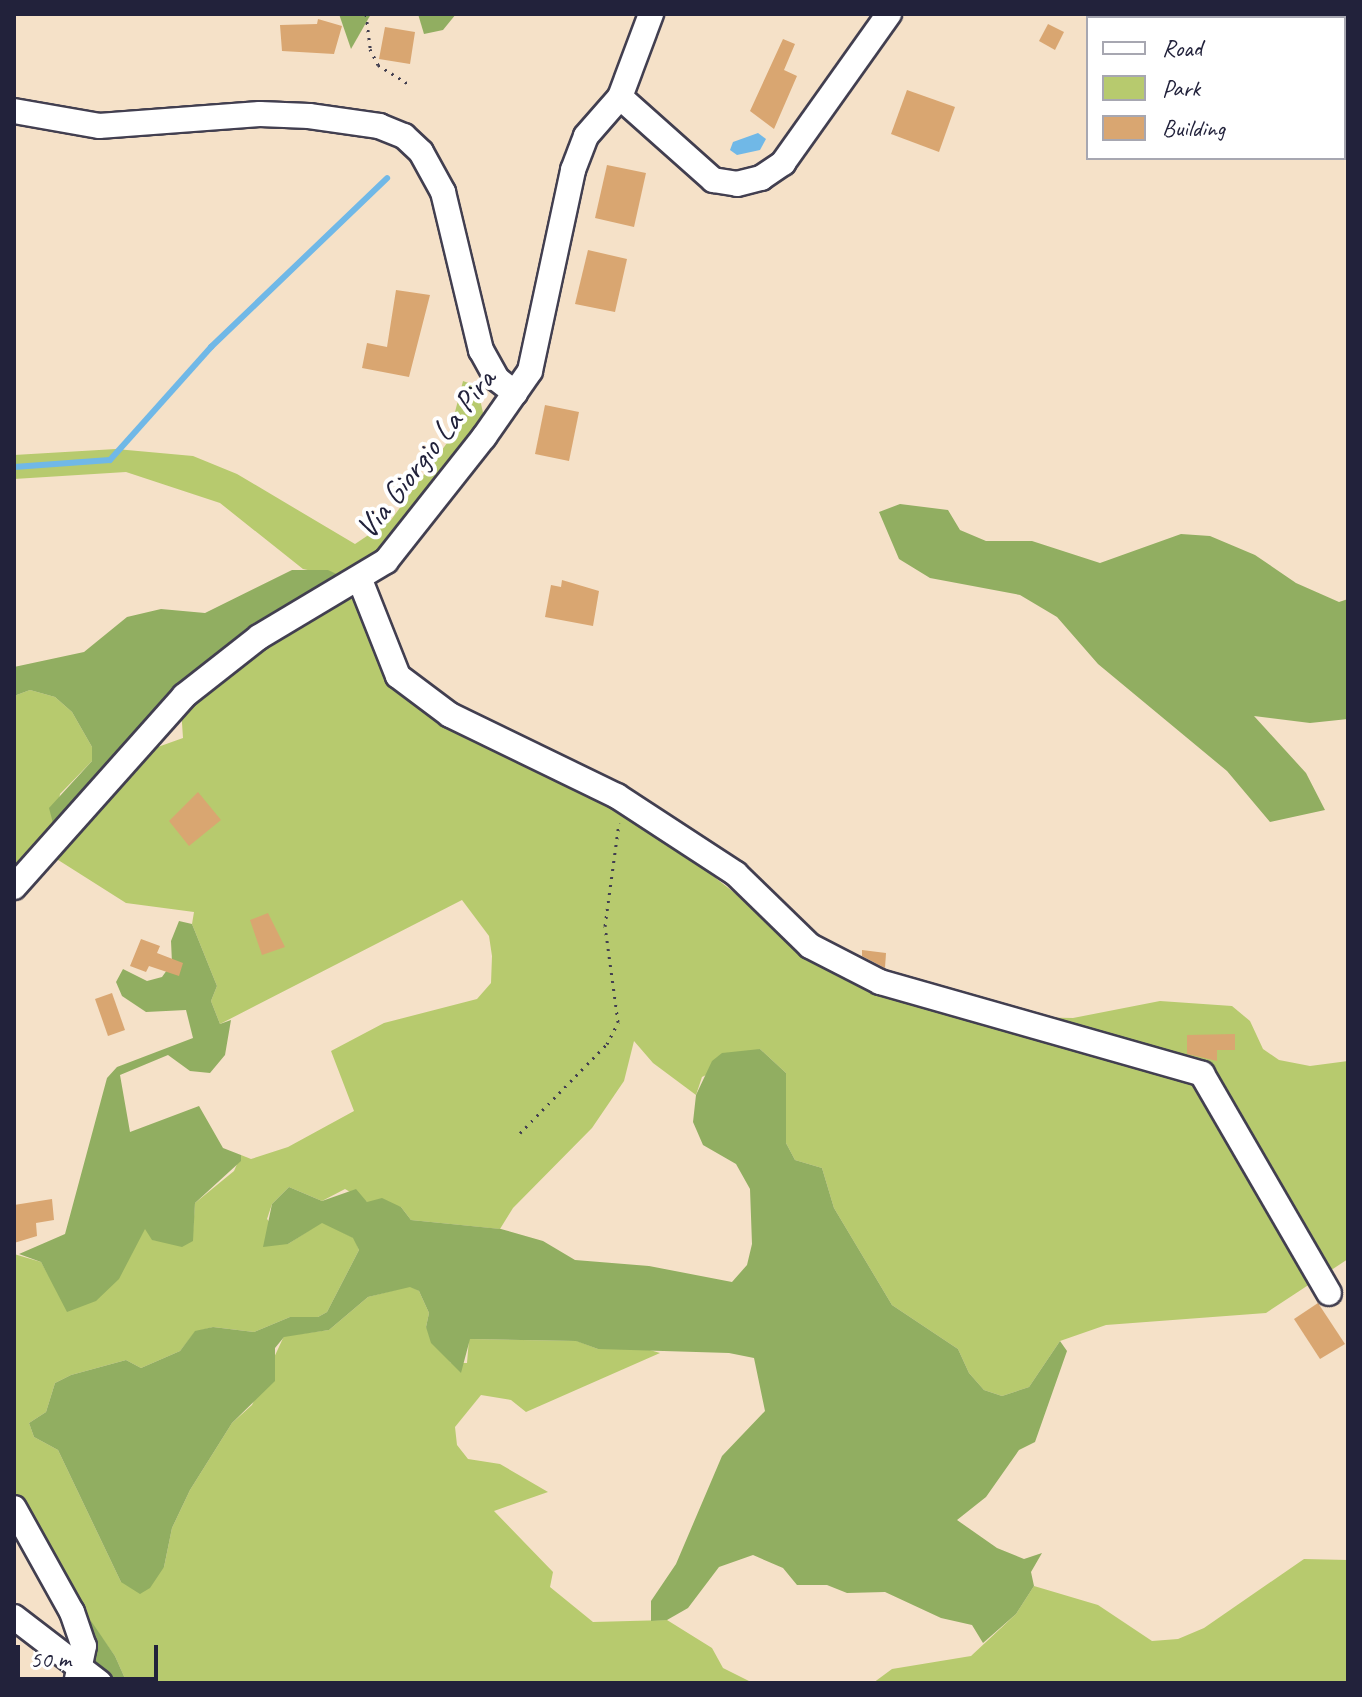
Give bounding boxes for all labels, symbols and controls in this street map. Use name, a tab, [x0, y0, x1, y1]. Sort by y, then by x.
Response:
legend	[1086, 16, 1346, 160]
text: Road	[1162, 33, 1202, 63]
text: Park	[1162, 73, 1200, 103]
text: Building	[1162, 113, 1225, 143]
street label: Via Giorgio La Pira	[348, 362, 504, 546]
scale bar	[20, 1629, 162, 1679]
text: 50 m	[30, 1644, 71, 1674]

